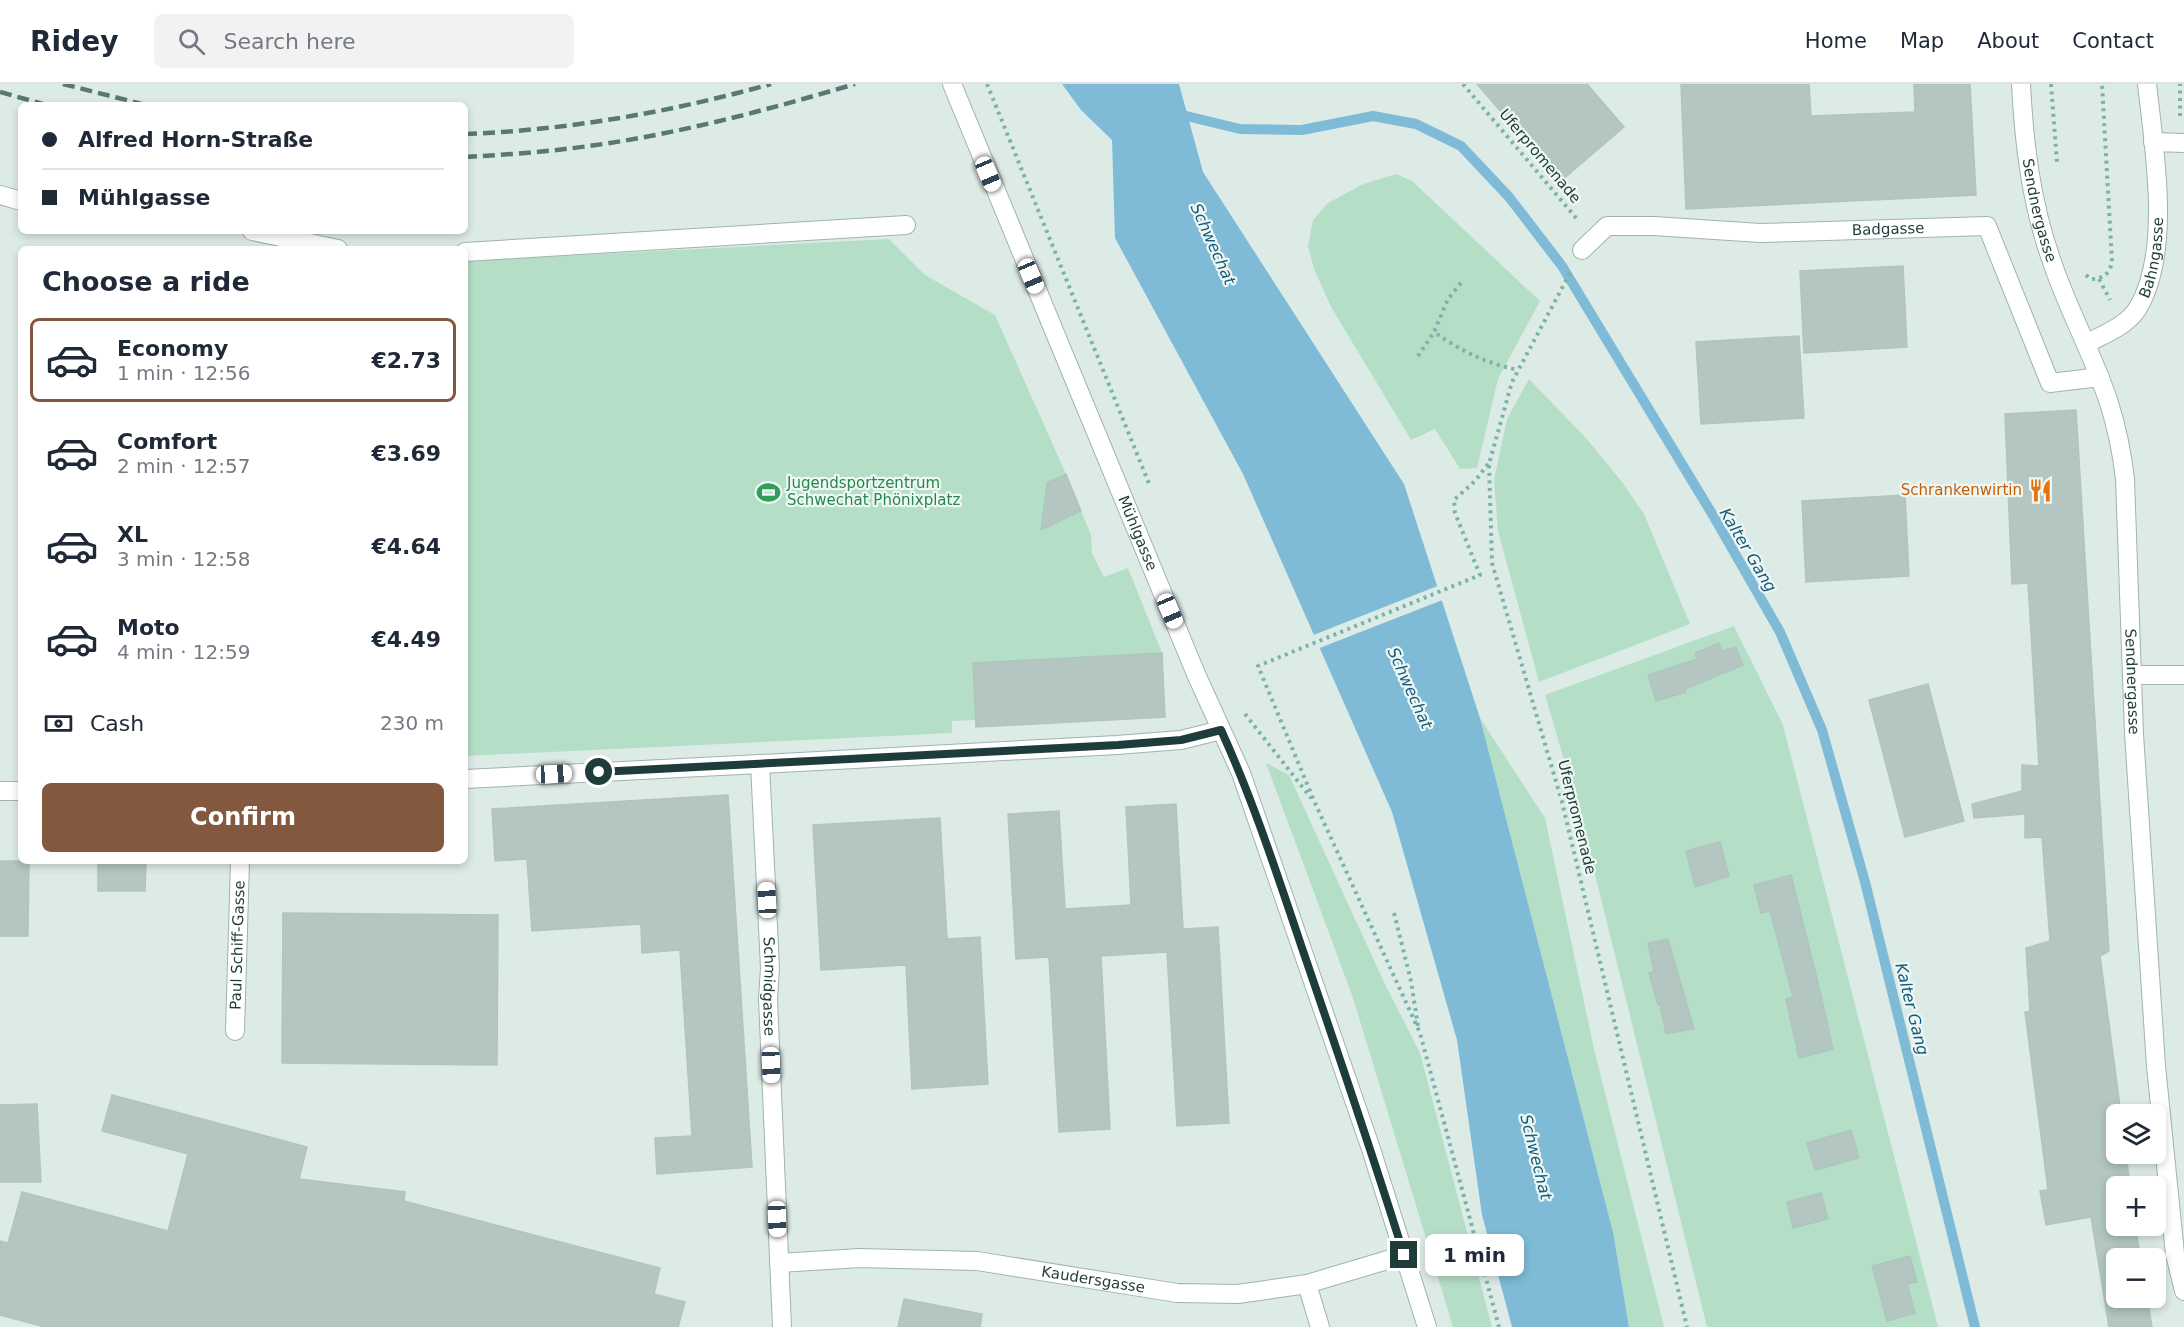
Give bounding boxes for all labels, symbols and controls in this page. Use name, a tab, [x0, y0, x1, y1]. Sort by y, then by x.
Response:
search box	[154, 14, 574, 68]
text: Ridey	[30, 25, 118, 58]
icon: search	[175, 25, 208, 58]
text: Search here	[223, 29, 356, 54]
text: Home	[1805, 29, 1867, 53]
text: Map	[1900, 29, 1944, 53]
text: About	[1977, 29, 2039, 53]
text: Contact	[2072, 29, 2154, 53]
street label: Uferpromenade	[1495, 105, 1585, 207]
text: Alfred Horn-Straße	[78, 127, 313, 152]
car	[973, 154, 1003, 194]
street label: Sendnergasse	[2019, 157, 2060, 265]
text: Mühlgasse	[78, 185, 210, 210]
water label: Schwechat	[1187, 200, 1240, 288]
street label: Bahngasse	[2135, 217, 2167, 301]
street label: Badgasse	[1851, 219, 1925, 239]
car	[1016, 256, 1046, 296]
text: Choose a ride	[42, 266, 250, 297]
icon: car	[45, 333, 99, 387]
text: Economy	[117, 336, 228, 361]
text: €2.73	[371, 348, 441, 373]
text: 1 min · 12:56	[117, 361, 251, 385]
icon: car	[45, 426, 99, 480]
text: Comfort	[117, 429, 217, 454]
text: €3.69	[371, 441, 441, 466]
text: 2 min · 12:57	[117, 454, 251, 478]
place label: Jugendsportzentrum Schwechat Phönixplatz	[786, 474, 960, 509]
restaurant icon: Schrankenwirtin	[2027, 477, 2053, 503]
sports icon: Jugendsportzentrum Schwechat Phönixplatz	[756, 479, 782, 505]
place label: Schrankenwirtin	[1901, 481, 2022, 499]
street label: Mühlgasse	[1114, 493, 1161, 573]
water label: Kalter Gang	[1716, 505, 1780, 595]
icon: car	[45, 519, 99, 573]
text: XL	[117, 522, 148, 547]
text: €4.64	[371, 534, 441, 559]
text: 3 min · 12:58	[117, 547, 251, 571]
car	[1155, 591, 1185, 631]
icon: car	[45, 612, 99, 666]
text: Moto	[117, 615, 180, 640]
text: €4.49	[371, 627, 441, 652]
street label: Sendnergasse	[2121, 628, 2143, 735]
text: 4 min · 12:59	[117, 640, 251, 664]
water label: Schwechat	[1384, 644, 1437, 732]
icon: cash	[42, 707, 75, 740]
text: Cash	[90, 711, 144, 736]
text: 230 m	[380, 711, 444, 735]
route start	[585, 758, 612, 785]
street label: Uferpromenade	[1554, 758, 1600, 876]
car	[536, 764, 572, 784]
button: Confirm	[42, 783, 444, 852]
street label: Paul Schiff-Gasse	[227, 880, 248, 1010]
car	[757, 882, 777, 918]
street label: Schmidgasse	[759, 936, 779, 1036]
water label: Kalter Gang	[1891, 961, 1933, 1057]
car	[761, 1047, 781, 1083]
map controls	[2106, 1104, 2166, 1308]
button: layers	[2106, 1104, 2166, 1164]
water label: Schwechat	[1516, 1112, 1556, 1202]
button: +	[2106, 1176, 2166, 1236]
car	[767, 1201, 787, 1237]
callout: 1 min	[1425, 1234, 1524, 1276]
route end	[1390, 1241, 1417, 1268]
text: 1 min	[1443, 1243, 1506, 1267]
button: −	[2106, 1248, 2166, 1308]
street label: Kaudersgasse	[1040, 1262, 1146, 1297]

